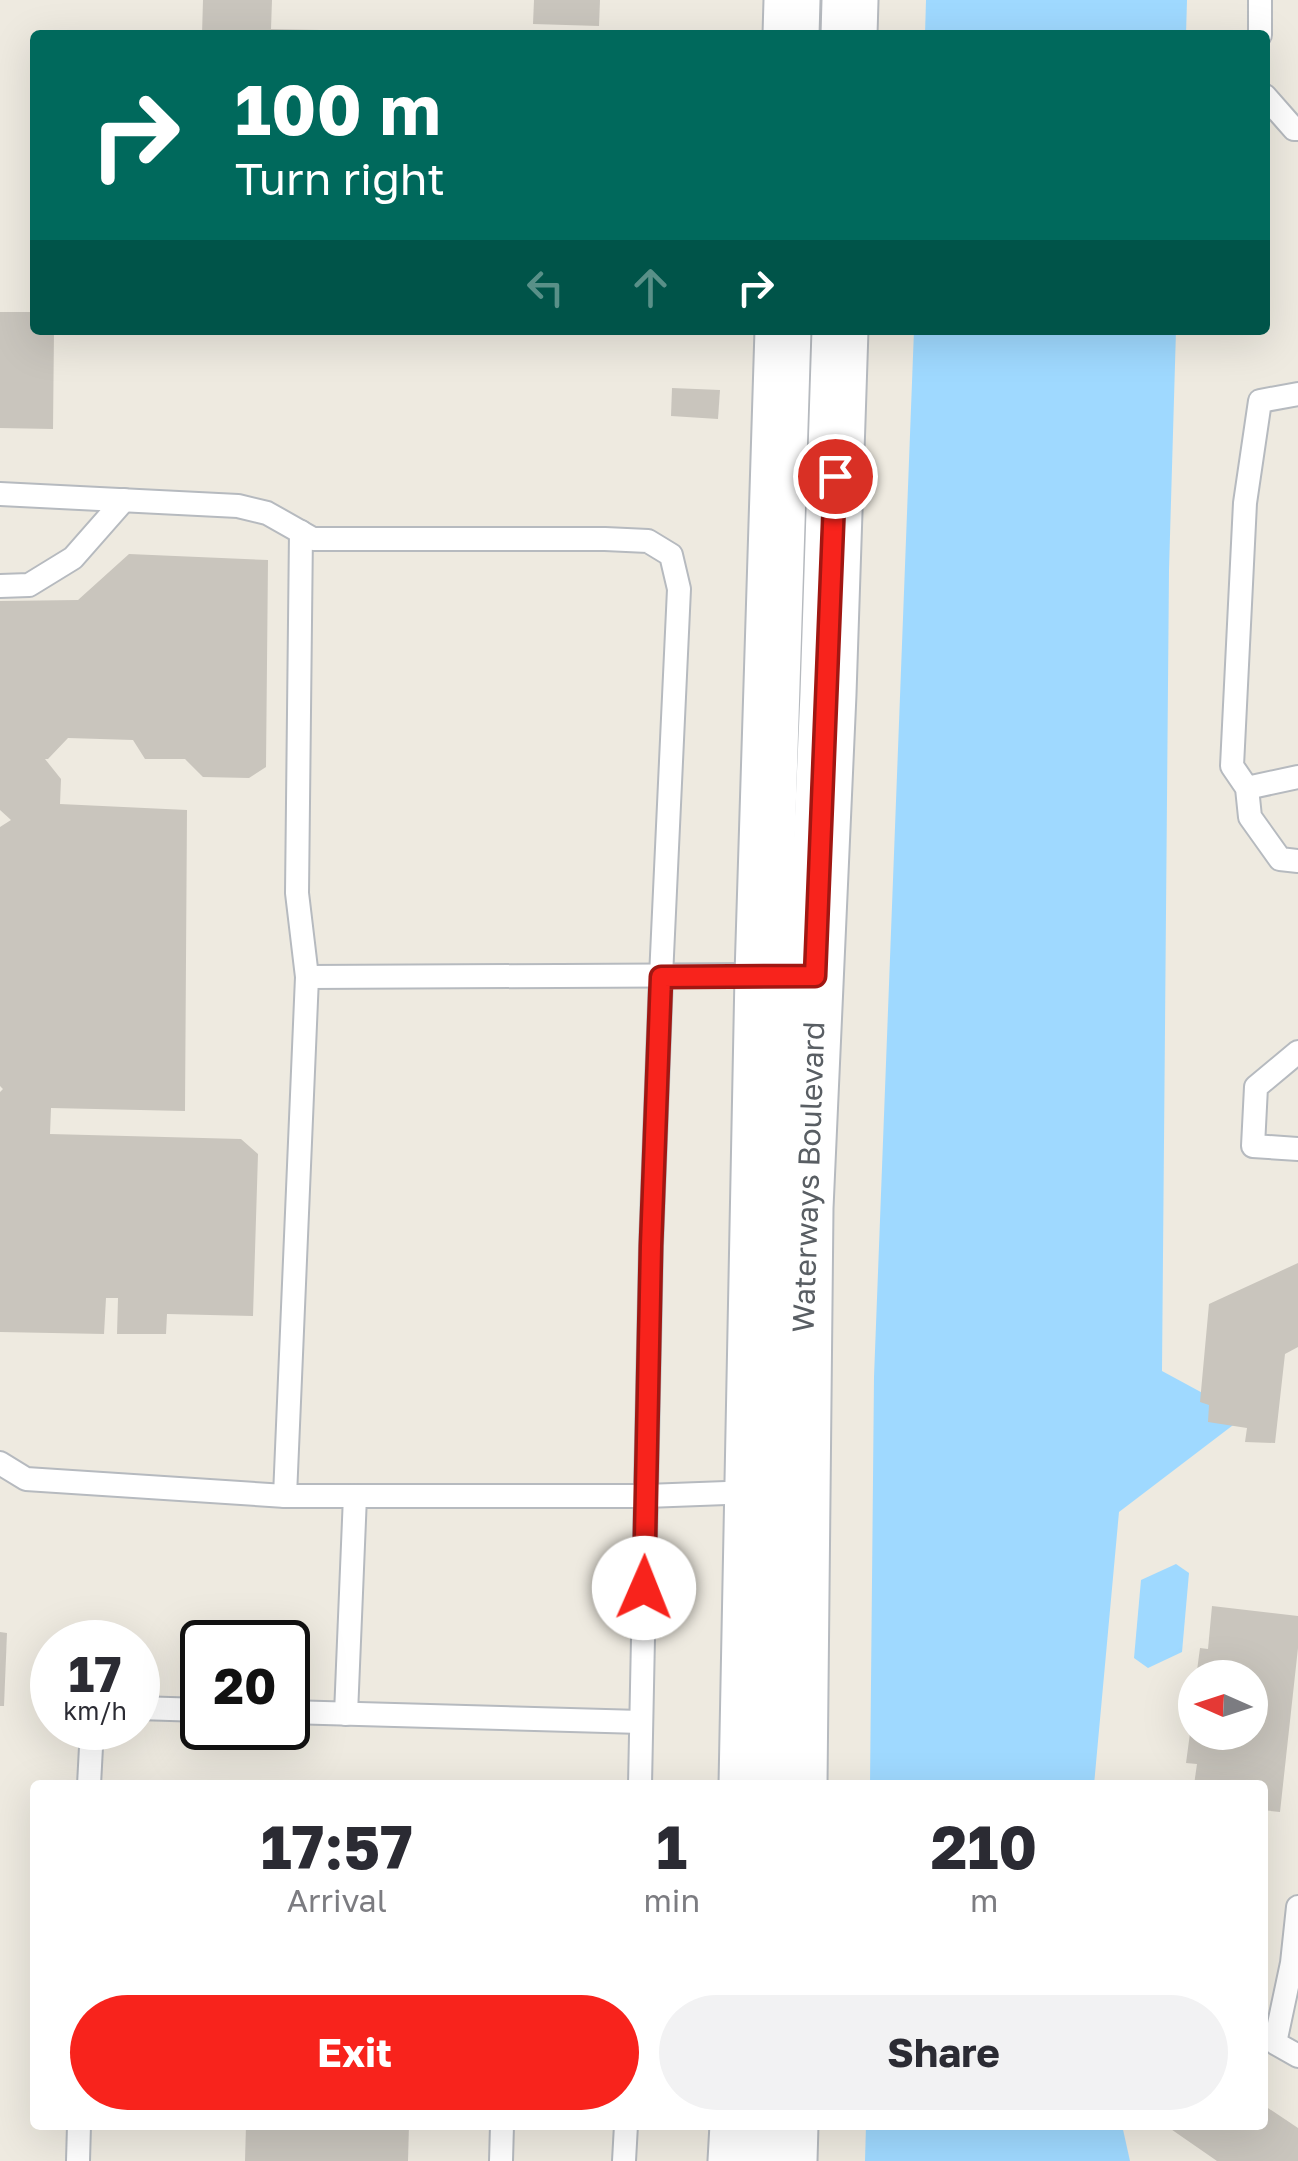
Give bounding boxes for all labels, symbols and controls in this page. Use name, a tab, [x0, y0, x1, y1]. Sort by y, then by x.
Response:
text: 100 m	[235, 66, 441, 150]
icon: right	[70, 70, 200, 200]
text: Turn right	[235, 151, 445, 205]
icon: left	[518, 260, 573, 315]
icon: ahead	[623, 260, 678, 315]
icon: right	[728, 260, 783, 315]
pin	[793, 434, 878, 519]
icon: arrive	[808, 449, 863, 504]
street label: Waterways Boulevard	[785, 1021, 831, 1333]
position arrow	[592, 1536, 696, 1640]
speed limit sign: 20	[180, 1620, 310, 1750]
text: 17	[68, 1643, 121, 1703]
north arrow	[1178, 1660, 1268, 1750]
map controls	[1178, 1660, 1268, 1750]
text: km/h	[63, 1695, 127, 1726]
text: 17:57	[261, 1810, 413, 1882]
text: 1	[656, 1810, 687, 1882]
text: 210	[931, 1810, 1037, 1882]
text: Arrival	[287, 1881, 387, 1919]
text: min	[644, 1881, 700, 1919]
text: m	[970, 1881, 998, 1919]
button: Exit	[70, 1995, 639, 2110]
button: Share	[659, 1995, 1228, 2110]

